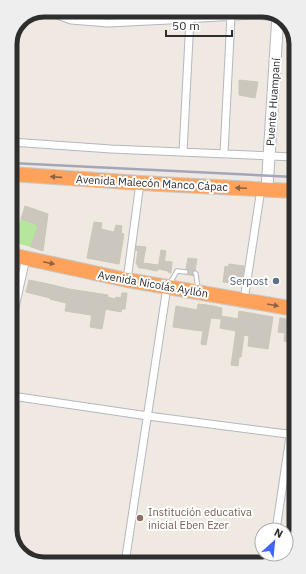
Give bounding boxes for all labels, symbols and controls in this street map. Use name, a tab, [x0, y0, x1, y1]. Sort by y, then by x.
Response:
scale bar	[166, 12, 232, 38]
text: 50 m	[172, 18, 200, 33]
street label: Puente Huampaní	[263, 57, 283, 147]
street label: Avenida Malecón Manco Cápac	[76, 172, 229, 194]
one-way arrow	[49, 174, 62, 180]
one-way arrow	[235, 185, 247, 192]
one-way arrow	[43, 261, 55, 267]
street label: Avenida Nicolás Ayllón	[97, 267, 209, 301]
place label: Serpost	[230, 274, 268, 288]
marker: Serpost	[271, 276, 281, 286]
one-way arrow	[267, 302, 279, 308]
place label: Institución educativa inicial Eben Ezer	[148, 505, 252, 532]
marker: Institución educativa inicial Eben Ezer	[135, 513, 145, 523]
north arrow	[254, 522, 294, 562]
text: N	[272, 525, 285, 541]

